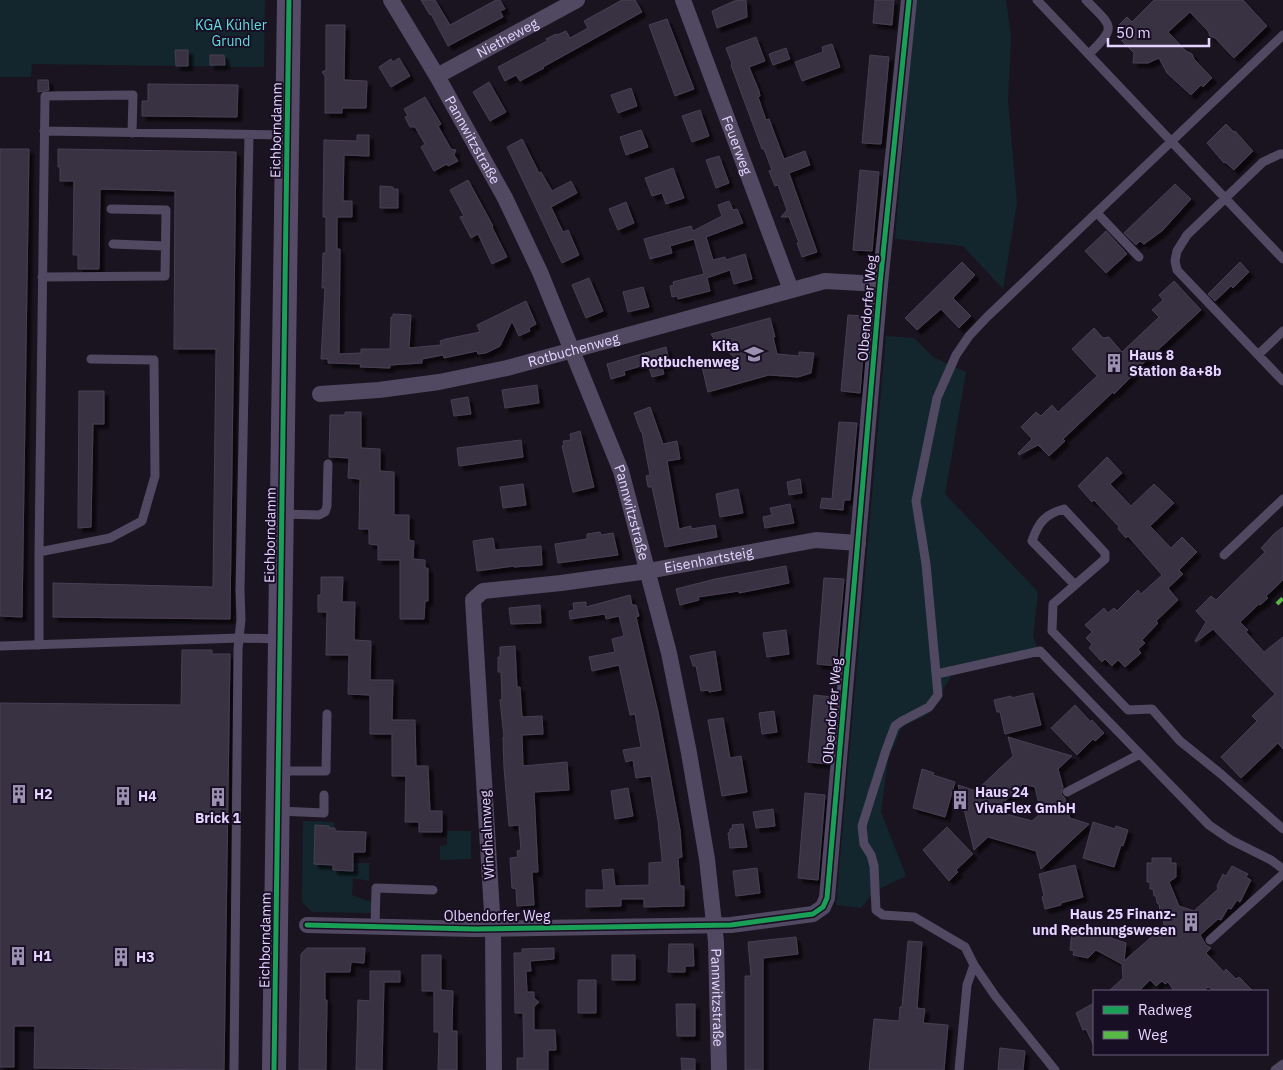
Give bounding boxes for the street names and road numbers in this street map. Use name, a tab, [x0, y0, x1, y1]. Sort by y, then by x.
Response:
street label: Nietheweg	[473, 14, 542, 62]
street label: Eichborndamm	[266, 82, 286, 178]
street label: Pannwitzstraße	[441, 93, 505, 187]
street label: Feuerweg	[718, 113, 757, 178]
street label: Olbendorfer Weg	[853, 254, 881, 362]
street label: Rotbuchenweg	[526, 329, 622, 371]
street label: Pannwitzstraße	[610, 462, 653, 562]
street label: Eichborndamm	[260, 487, 280, 583]
street label: Eisenhartsteig	[663, 543, 755, 577]
street label: Olbendorfer Weg	[818, 657, 846, 765]
street label: Windhalmweg	[476, 789, 498, 880]
street label: Eichborndamm	[255, 892, 275, 988]
street label: Olbendorfer Weg	[444, 907, 551, 925]
street label: Pannwitzstraße	[707, 948, 727, 1047]

